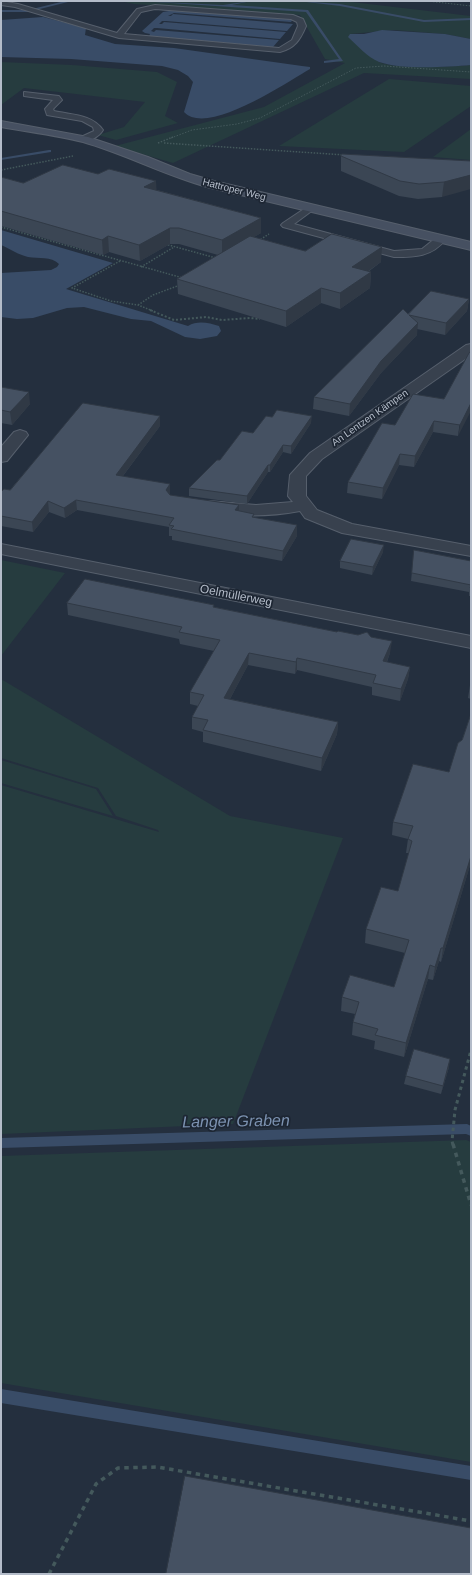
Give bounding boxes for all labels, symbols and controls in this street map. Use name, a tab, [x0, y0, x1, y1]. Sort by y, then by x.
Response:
street label: Hattroper Weg	[201, 176, 267, 204]
street label: An Lentzen Kämpen	[329, 387, 411, 449]
street label: Oelmüllerweg	[199, 582, 273, 610]
water label: Langer Graben	[182, 1111, 290, 1133]

